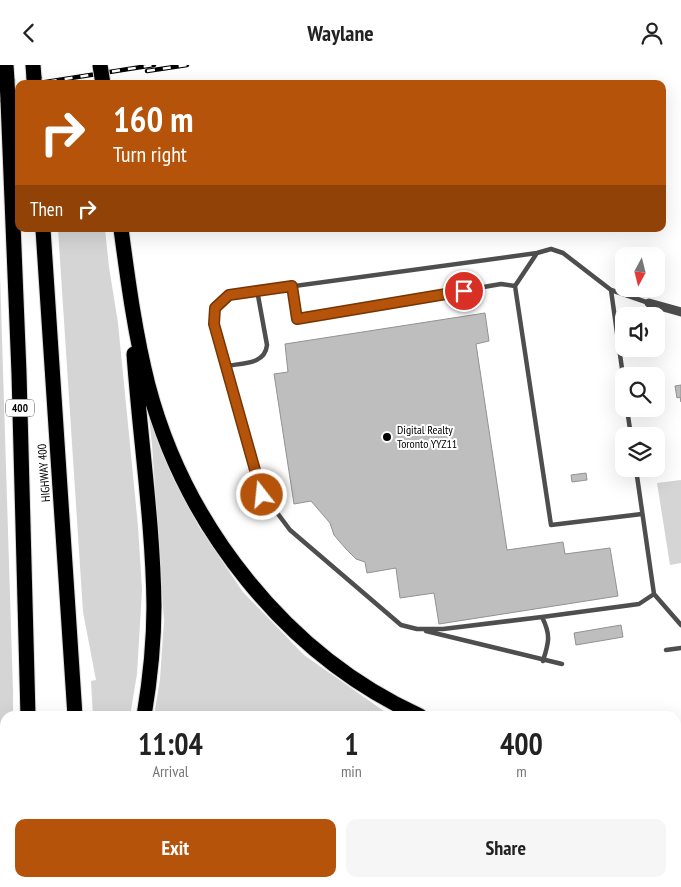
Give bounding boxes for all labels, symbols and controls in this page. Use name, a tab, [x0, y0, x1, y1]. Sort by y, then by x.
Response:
icon: back	[15, 19, 43, 47]
text: Waylane	[307, 19, 374, 47]
icon: person	[638, 19, 666, 47]
text: 160 m	[113, 96, 194, 142]
icon: right	[30, 100, 95, 165]
text: Turn right	[113, 140, 187, 168]
icon: right	[73, 195, 101, 223]
text: Then	[30, 197, 63, 221]
north arrow	[615, 247, 665, 297]
map controls	[615, 247, 665, 477]
pin	[443, 270, 485, 312]
icon: arrive	[450, 277, 478, 305]
button: sound	[615, 307, 665, 357]
button: search	[615, 367, 665, 417]
road number: 400	[6, 399, 34, 417]
place label: Digital Realty Toronto YYZ11	[397, 422, 457, 451]
button: layers	[615, 427, 665, 477]
marker: Digital Realty Toronto YYZ11	[381, 431, 393, 443]
street label: HIGHWAY 400	[34, 443, 53, 503]
position arrow	[235, 468, 287, 520]
text: 11:04	[138, 724, 203, 763]
text: 1	[344, 724, 359, 763]
text: 400	[500, 724, 543, 763]
text: Arrival	[152, 761, 189, 781]
text: min	[341, 761, 362, 781]
text: m	[516, 761, 527, 781]
button: Exit	[15, 819, 336, 877]
button: Share	[346, 819, 666, 877]

